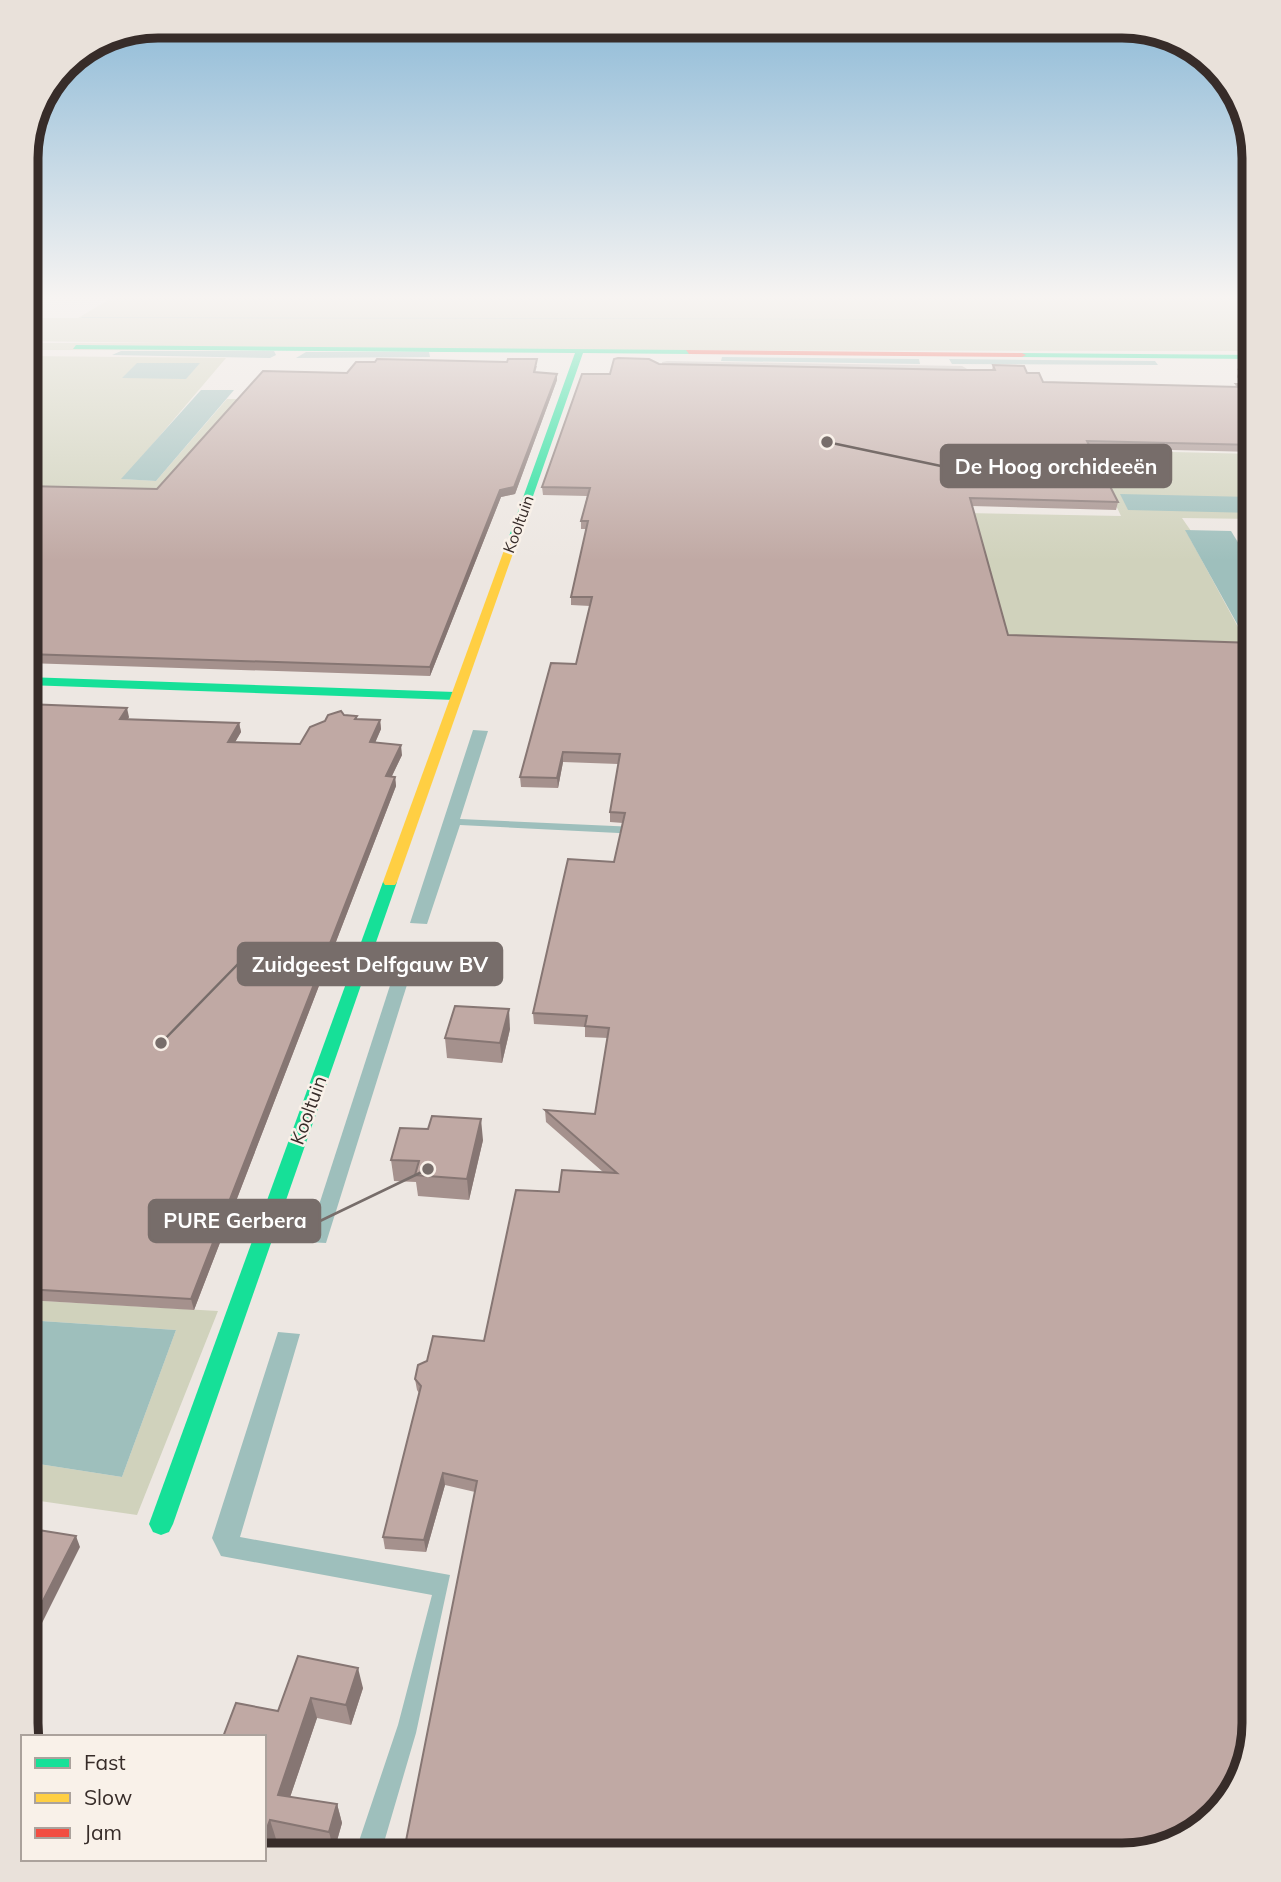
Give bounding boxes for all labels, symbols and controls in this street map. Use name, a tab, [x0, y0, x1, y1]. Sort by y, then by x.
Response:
callout: De Hoog orchideeën	[941, 445, 1171, 487]
text: De Hoog orchideeën	[955, 453, 1157, 479]
street label: Kooltuin	[498, 492, 538, 556]
callout: Zuidgeest Delfgauw BV	[238, 943, 502, 985]
text: Zuidgeest Delfgauw BV	[252, 951, 489, 977]
street label: Kooltuin	[285, 1072, 331, 1148]
callout: PURE Gerbera	[149, 1200, 320, 1242]
text: PURE Gerbera	[163, 1207, 307, 1233]
legend	[21, 1735, 266, 1861]
text: Fast	[84, 1749, 126, 1775]
text: Slow	[84, 1784, 132, 1810]
text: Jam	[84, 1819, 122, 1845]

